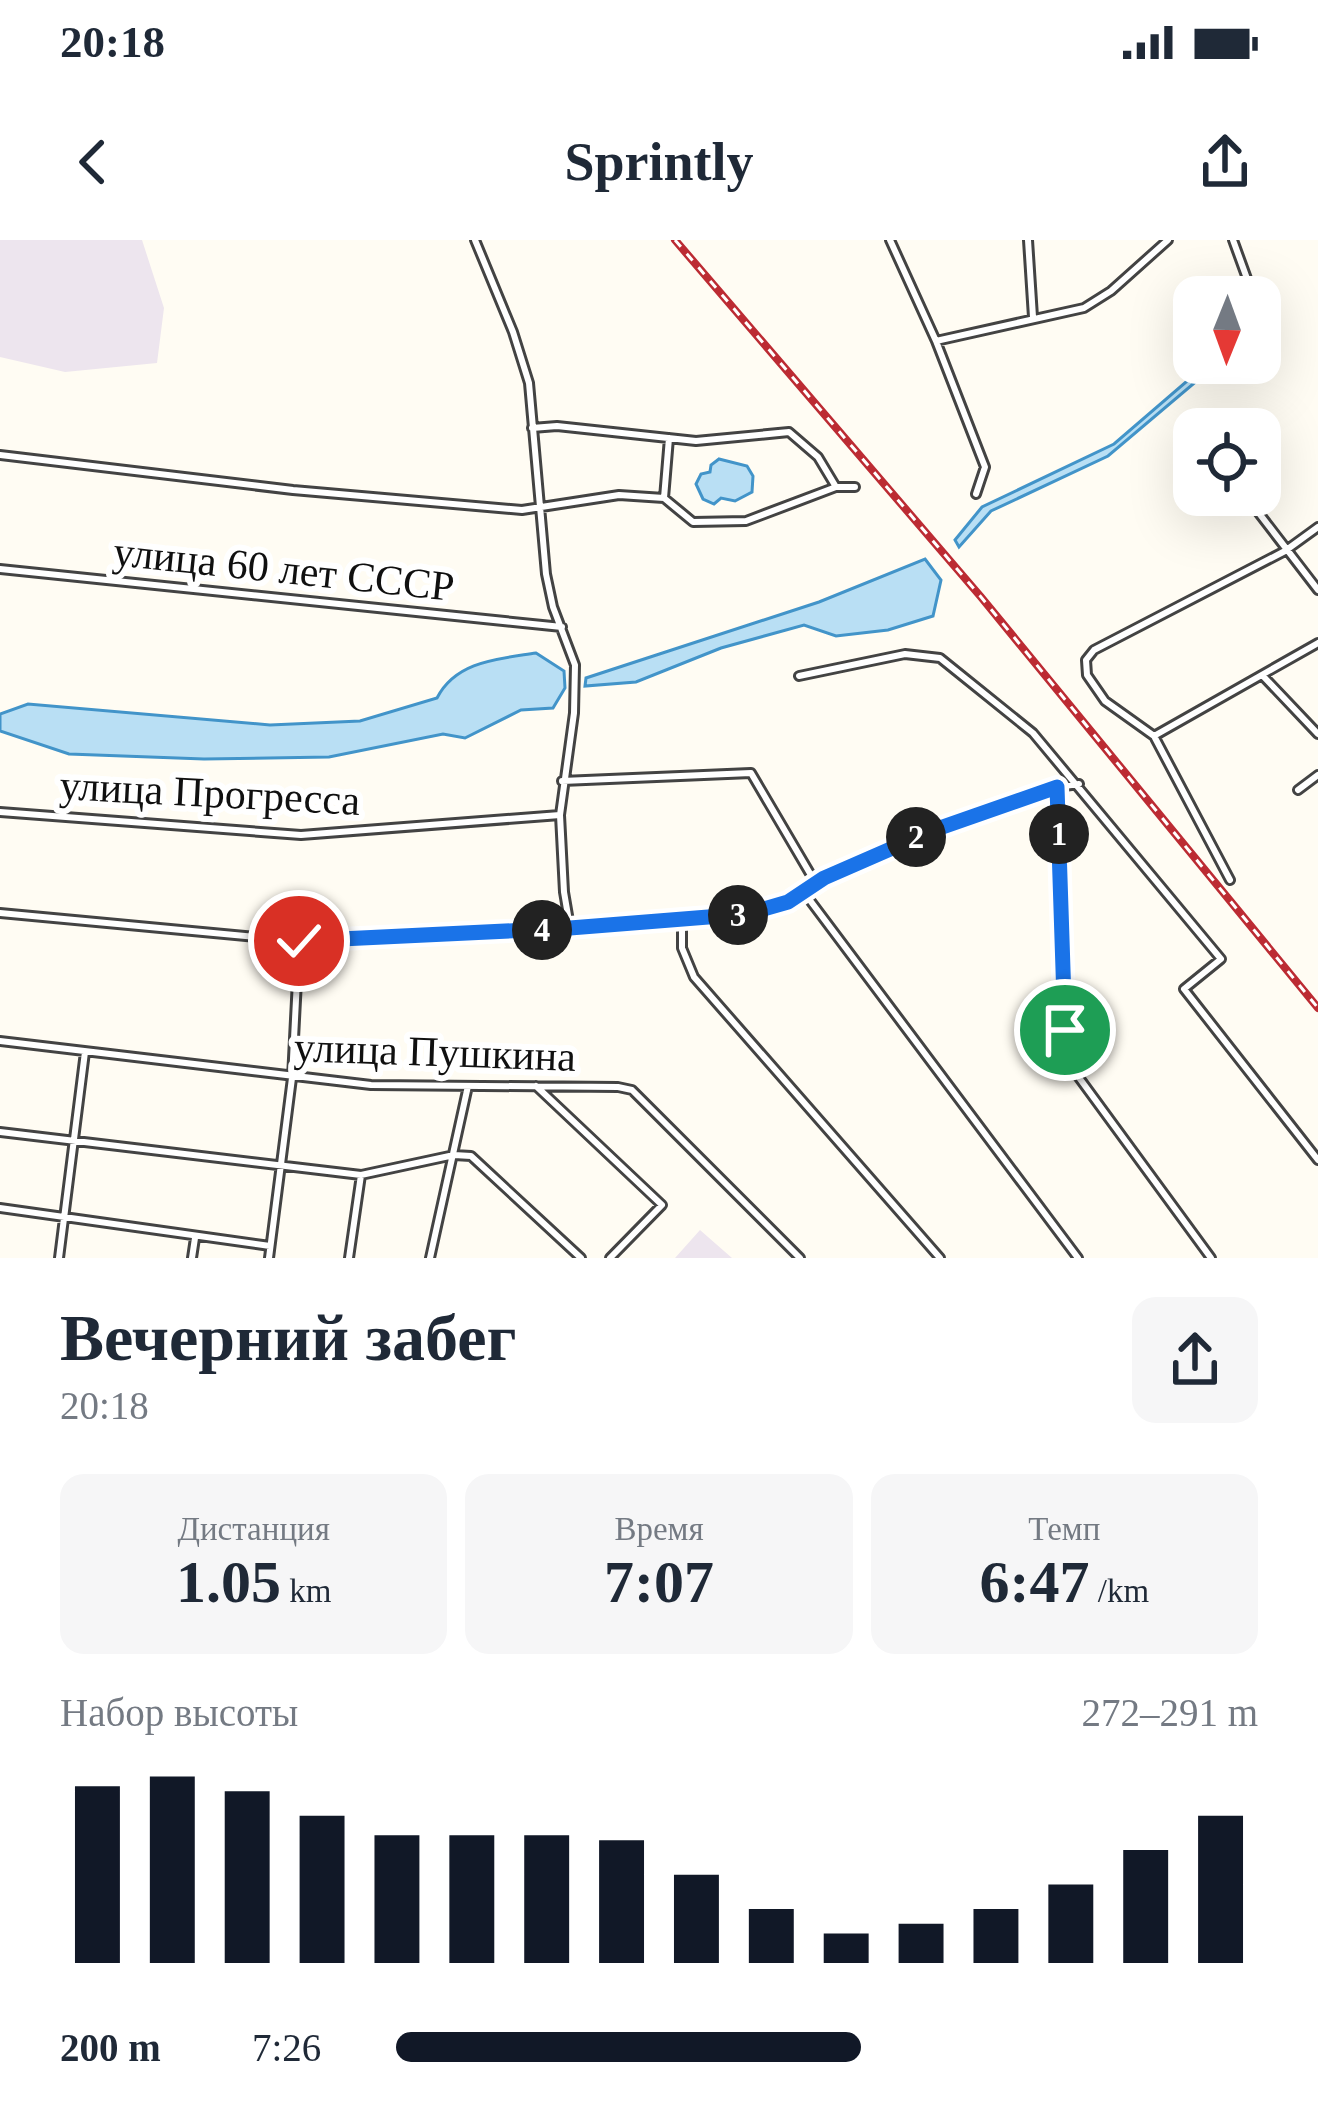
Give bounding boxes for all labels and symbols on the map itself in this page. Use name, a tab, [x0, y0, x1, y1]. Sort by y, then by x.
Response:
north arrow	[1173, 276, 1281, 384]
street label: улица 60 лет СССР	[111, 528, 457, 610]
street label: улица Прогресса	[59, 762, 362, 824]
pin: 1	[1029, 804, 1089, 864]
pin: 2	[886, 807, 946, 867]
pin: 3	[708, 885, 768, 945]
pin	[248, 890, 350, 992]
pin: 4	[512, 900, 572, 960]
pin	[1014, 979, 1116, 1081]
street label: улица Пушкина	[293, 1024, 577, 1080]

